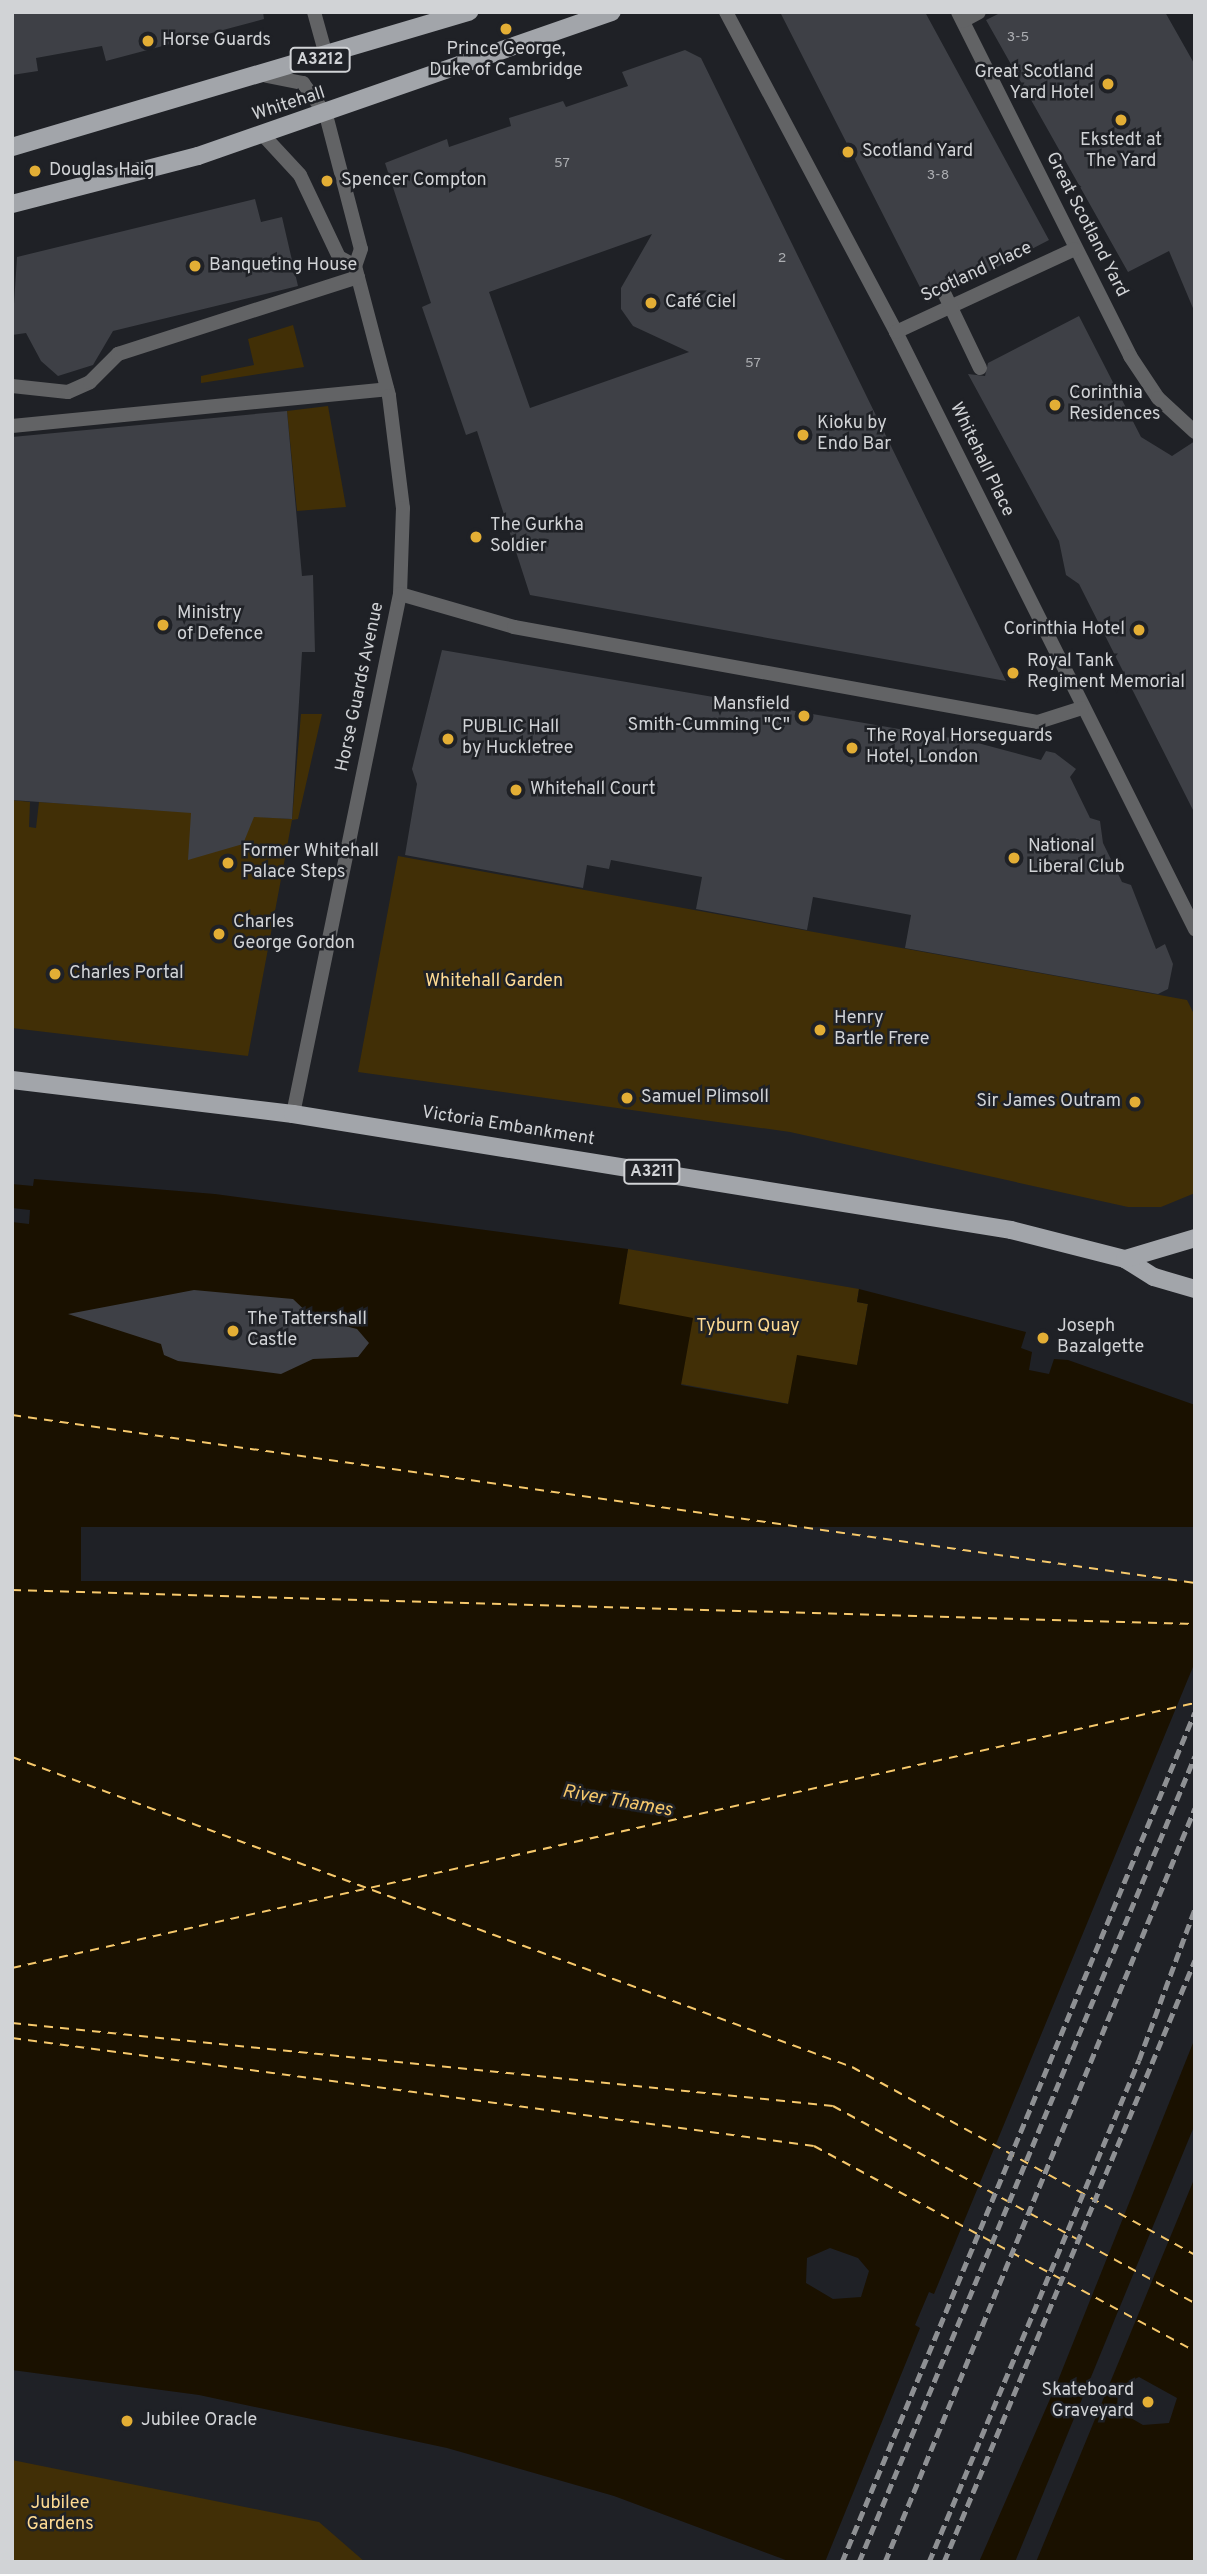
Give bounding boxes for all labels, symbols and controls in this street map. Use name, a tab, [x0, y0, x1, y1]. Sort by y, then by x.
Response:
marker: Prince George, Duke of Cambridge	[498, 21, 514, 37]
place label: Horse Guards	[162, 30, 271, 52]
house number: 3-5	[1007, 30, 1029, 46]
marker: Horse Guards	[140, 33, 156, 49]
place label: Prince George, Duke of Cambridge	[429, 40, 583, 82]
road number: A3212	[288, 48, 352, 72]
place label: Great Scotland Yard Hotel	[974, 63, 1094, 106]
marker: Great Scotland Yard Hotel	[1100, 76, 1116, 92]
street label: Whitehall	[250, 83, 328, 127]
marker: Ekstedt at The Yard	[1113, 112, 1129, 128]
place label: Ekstedt at The Yard	[1080, 131, 1162, 174]
place label: Scotland Yard	[862, 141, 974, 163]
marker: Scotland Yard	[840, 144, 856, 160]
street label: Great Scotland Yard	[1040, 149, 1132, 301]
house number: 57	[554, 156, 570, 172]
place label: Douglas Haig	[49, 160, 154, 182]
marker: Douglas Haig	[27, 163, 43, 179]
house number: 3-8	[927, 168, 949, 184]
place label: Spencer Compton	[341, 170, 487, 192]
marker: Spencer Compton	[319, 173, 335, 189]
street label: Scotland Place	[918, 238, 1036, 308]
house number: 2	[778, 251, 786, 267]
place label: Banqueting House	[209, 255, 357, 277]
marker: Banqueting House	[187, 258, 203, 274]
place label: Café Ciel	[665, 292, 736, 314]
marker: Café Ciel	[643, 295, 659, 311]
house number: 57	[745, 356, 761, 372]
place label: Corinthia Residences	[1069, 384, 1161, 426]
marker: Corinthia Residences	[1047, 397, 1063, 413]
street label: Whitehall Place	[944, 399, 1018, 521]
place label: Kioku by Endo Bar	[817, 414, 891, 457]
marker: Kioku by Endo Bar	[795, 427, 811, 443]
place label: The Gurkha Soldier	[490, 516, 584, 558]
marker: The Gurkha Soldier	[468, 529, 484, 545]
street label: Horse Guards Avenue	[332, 600, 390, 774]
place label: Ministry of Defence	[177, 604, 263, 646]
marker: Ministry of Defence	[155, 617, 171, 633]
place label: Corinthia Hotel	[1004, 619, 1125, 641]
marker: Corinthia Hotel	[1131, 622, 1147, 638]
place label: Royal Tank Regiment Memorial	[1027, 652, 1185, 694]
marker: Royal Tank Regiment Memorial	[1005, 665, 1021, 681]
place label: Mansfield Smith-Cumming "C"	[628, 695, 790, 738]
marker: Mansfield Smith-Cumming "C"	[796, 708, 812, 724]
place label: PUBLIC Hall by Huckletree	[462, 718, 574, 760]
place label: The Royal Horseguards Hotel, London	[866, 727, 1053, 770]
marker: PUBLIC Hall by Huckletree	[440, 731, 456, 747]
marker: The Royal Horseguards Hotel, London	[844, 740, 860, 756]
place label: Whitehall Court	[530, 779, 656, 801]
marker: Whitehall Court	[508, 782, 524, 798]
place label: National Liberal Club	[1028, 837, 1125, 880]
place label: Former Whitehall Palace Steps	[242, 842, 379, 884]
marker: National Liberal Club	[1006, 850, 1022, 866]
marker: Former Whitehall Palace Steps	[220, 855, 236, 871]
place label: Charles George Gordon	[233, 913, 355, 956]
marker: Charles George Gordon	[211, 926, 227, 942]
place label: Charles Portal	[69, 963, 184, 985]
marker: Charles Portal	[47, 966, 63, 982]
park label: Whitehall Garden	[425, 971, 563, 993]
place label: Henry Bartle Frere	[834, 1009, 929, 1052]
marker: Henry Bartle Frere	[812, 1022, 828, 1038]
place label: Samuel Plimsoll	[641, 1087, 769, 1109]
marker: Samuel Plimsoll	[619, 1090, 635, 1106]
place label: Sir James Outram	[976, 1091, 1121, 1113]
marker: Sir James Outram	[1127, 1094, 1143, 1110]
street label: Victoria Embankment	[420, 1103, 596, 1151]
road number: A3211	[622, 1160, 682, 1184]
place label: The Tattershall Castle	[247, 1310, 368, 1352]
park label: Tyburn Quay	[696, 1316, 800, 1338]
place label: Joseph Bazalgette	[1057, 1317, 1144, 1360]
marker: The Tattershall Castle	[225, 1323, 241, 1339]
marker: Joseph Bazalgette	[1035, 1330, 1051, 1346]
water label: River Thames	[560, 1781, 674, 1823]
place label: Skateboard Graveyard	[1042, 2381, 1134, 2424]
marker: Skateboard Graveyard	[1140, 2394, 1156, 2410]
place label: Jubilee Oracle	[141, 2410, 257, 2432]
marker: Jubilee Oracle	[119, 2413, 135, 2429]
park label: Jubilee Gardens	[26, 2494, 94, 2536]

